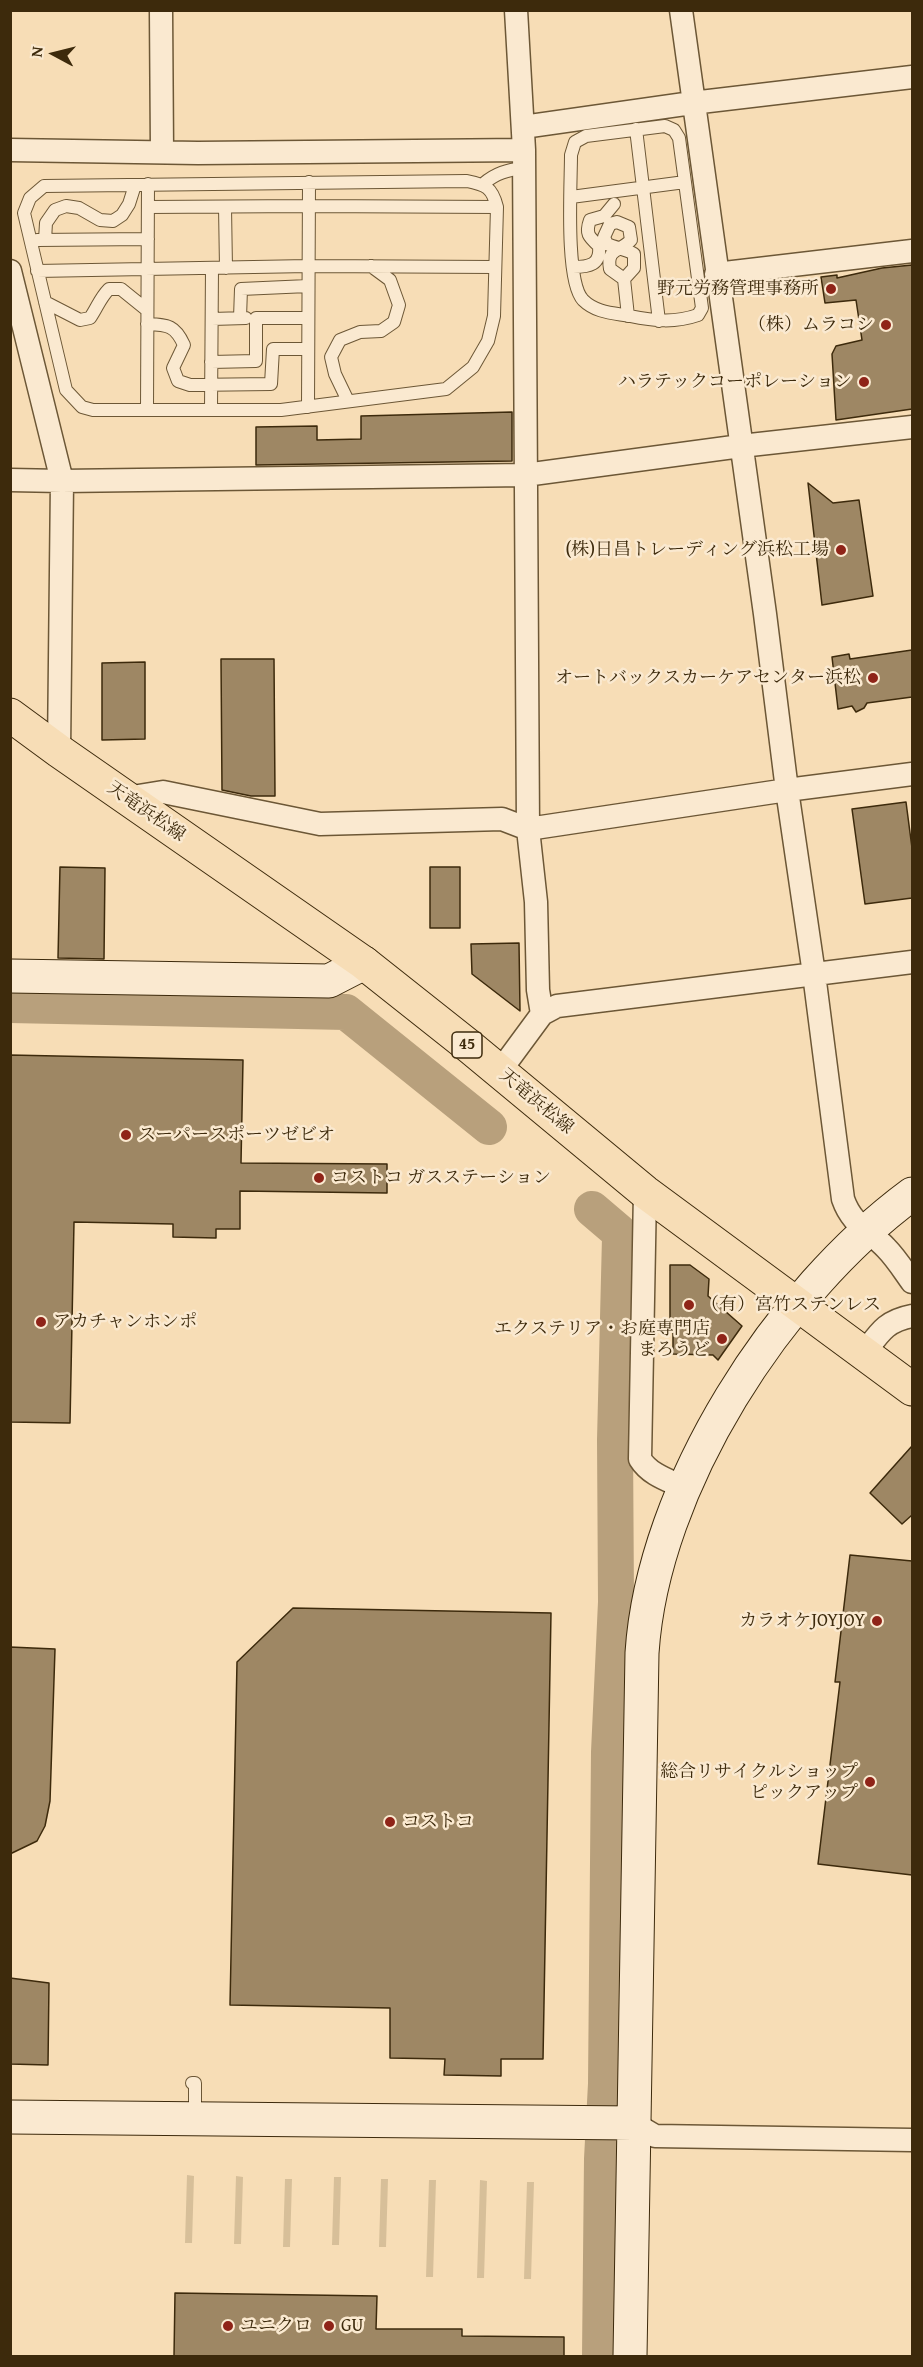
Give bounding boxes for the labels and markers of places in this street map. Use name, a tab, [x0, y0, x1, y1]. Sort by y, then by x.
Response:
place label: 野元労務管理事務所	[657, 278, 819, 300]
marker: 野元労務管理事務所	[824, 282, 838, 296]
place label: （株）ムラコシ	[748, 314, 874, 336]
marker: （株）ムラコシ	[879, 318, 893, 332]
place label: ハラテックコーポレーション	[618, 371, 852, 393]
marker: ハラテックコーポレーション	[857, 375, 871, 389]
place label: (株)日昌トレーディング浜松工場	[565, 539, 829, 561]
marker: (株)日昌トレーディング浜松工場	[834, 543, 848, 557]
place label: オートバックスカーケアセンター浜松	[555, 667, 861, 689]
marker: オートバックスカーケアセンター浜松	[866, 671, 880, 685]
place label: スーパースポーツゼビオ	[138, 1124, 335, 1146]
marker: スーパースポーツゼビオ	[119, 1128, 133, 1142]
place label: コストコ ガスステーション	[331, 1167, 551, 1189]
marker: コストコ ガスステーション	[312, 1171, 326, 1185]
place label: （有）宮竹ステンレス	[701, 1294, 881, 1316]
marker: （有）宮竹ステンレス	[682, 1298, 696, 1312]
place label: アカチャンホンポ	[53, 1311, 197, 1333]
marker: アカチャンホンポ	[34, 1315, 48, 1329]
place label: エクステリア・お庭専門店 まろうど	[494, 1318, 710, 1360]
marker: エクステリア・お庭専門店 まろうど	[715, 1332, 729, 1346]
place label: カラオケJOYJOY	[739, 1610, 865, 1632]
marker: カラオケJOYJOY	[870, 1614, 884, 1628]
place label: 総合リサイクルショップ ピックアップ	[660, 1761, 858, 1804]
marker: 総合リサイクルショップ ピックアップ	[863, 1775, 877, 1789]
place label: コストコ	[402, 1811, 474, 1833]
marker: コストコ	[383, 1815, 397, 1829]
place label: ユニクロ	[240, 2315, 312, 2337]
place label: GU	[341, 2315, 363, 2337]
marker: ユニクロ	[221, 2319, 235, 2333]
marker: GU	[322, 2319, 336, 2333]

